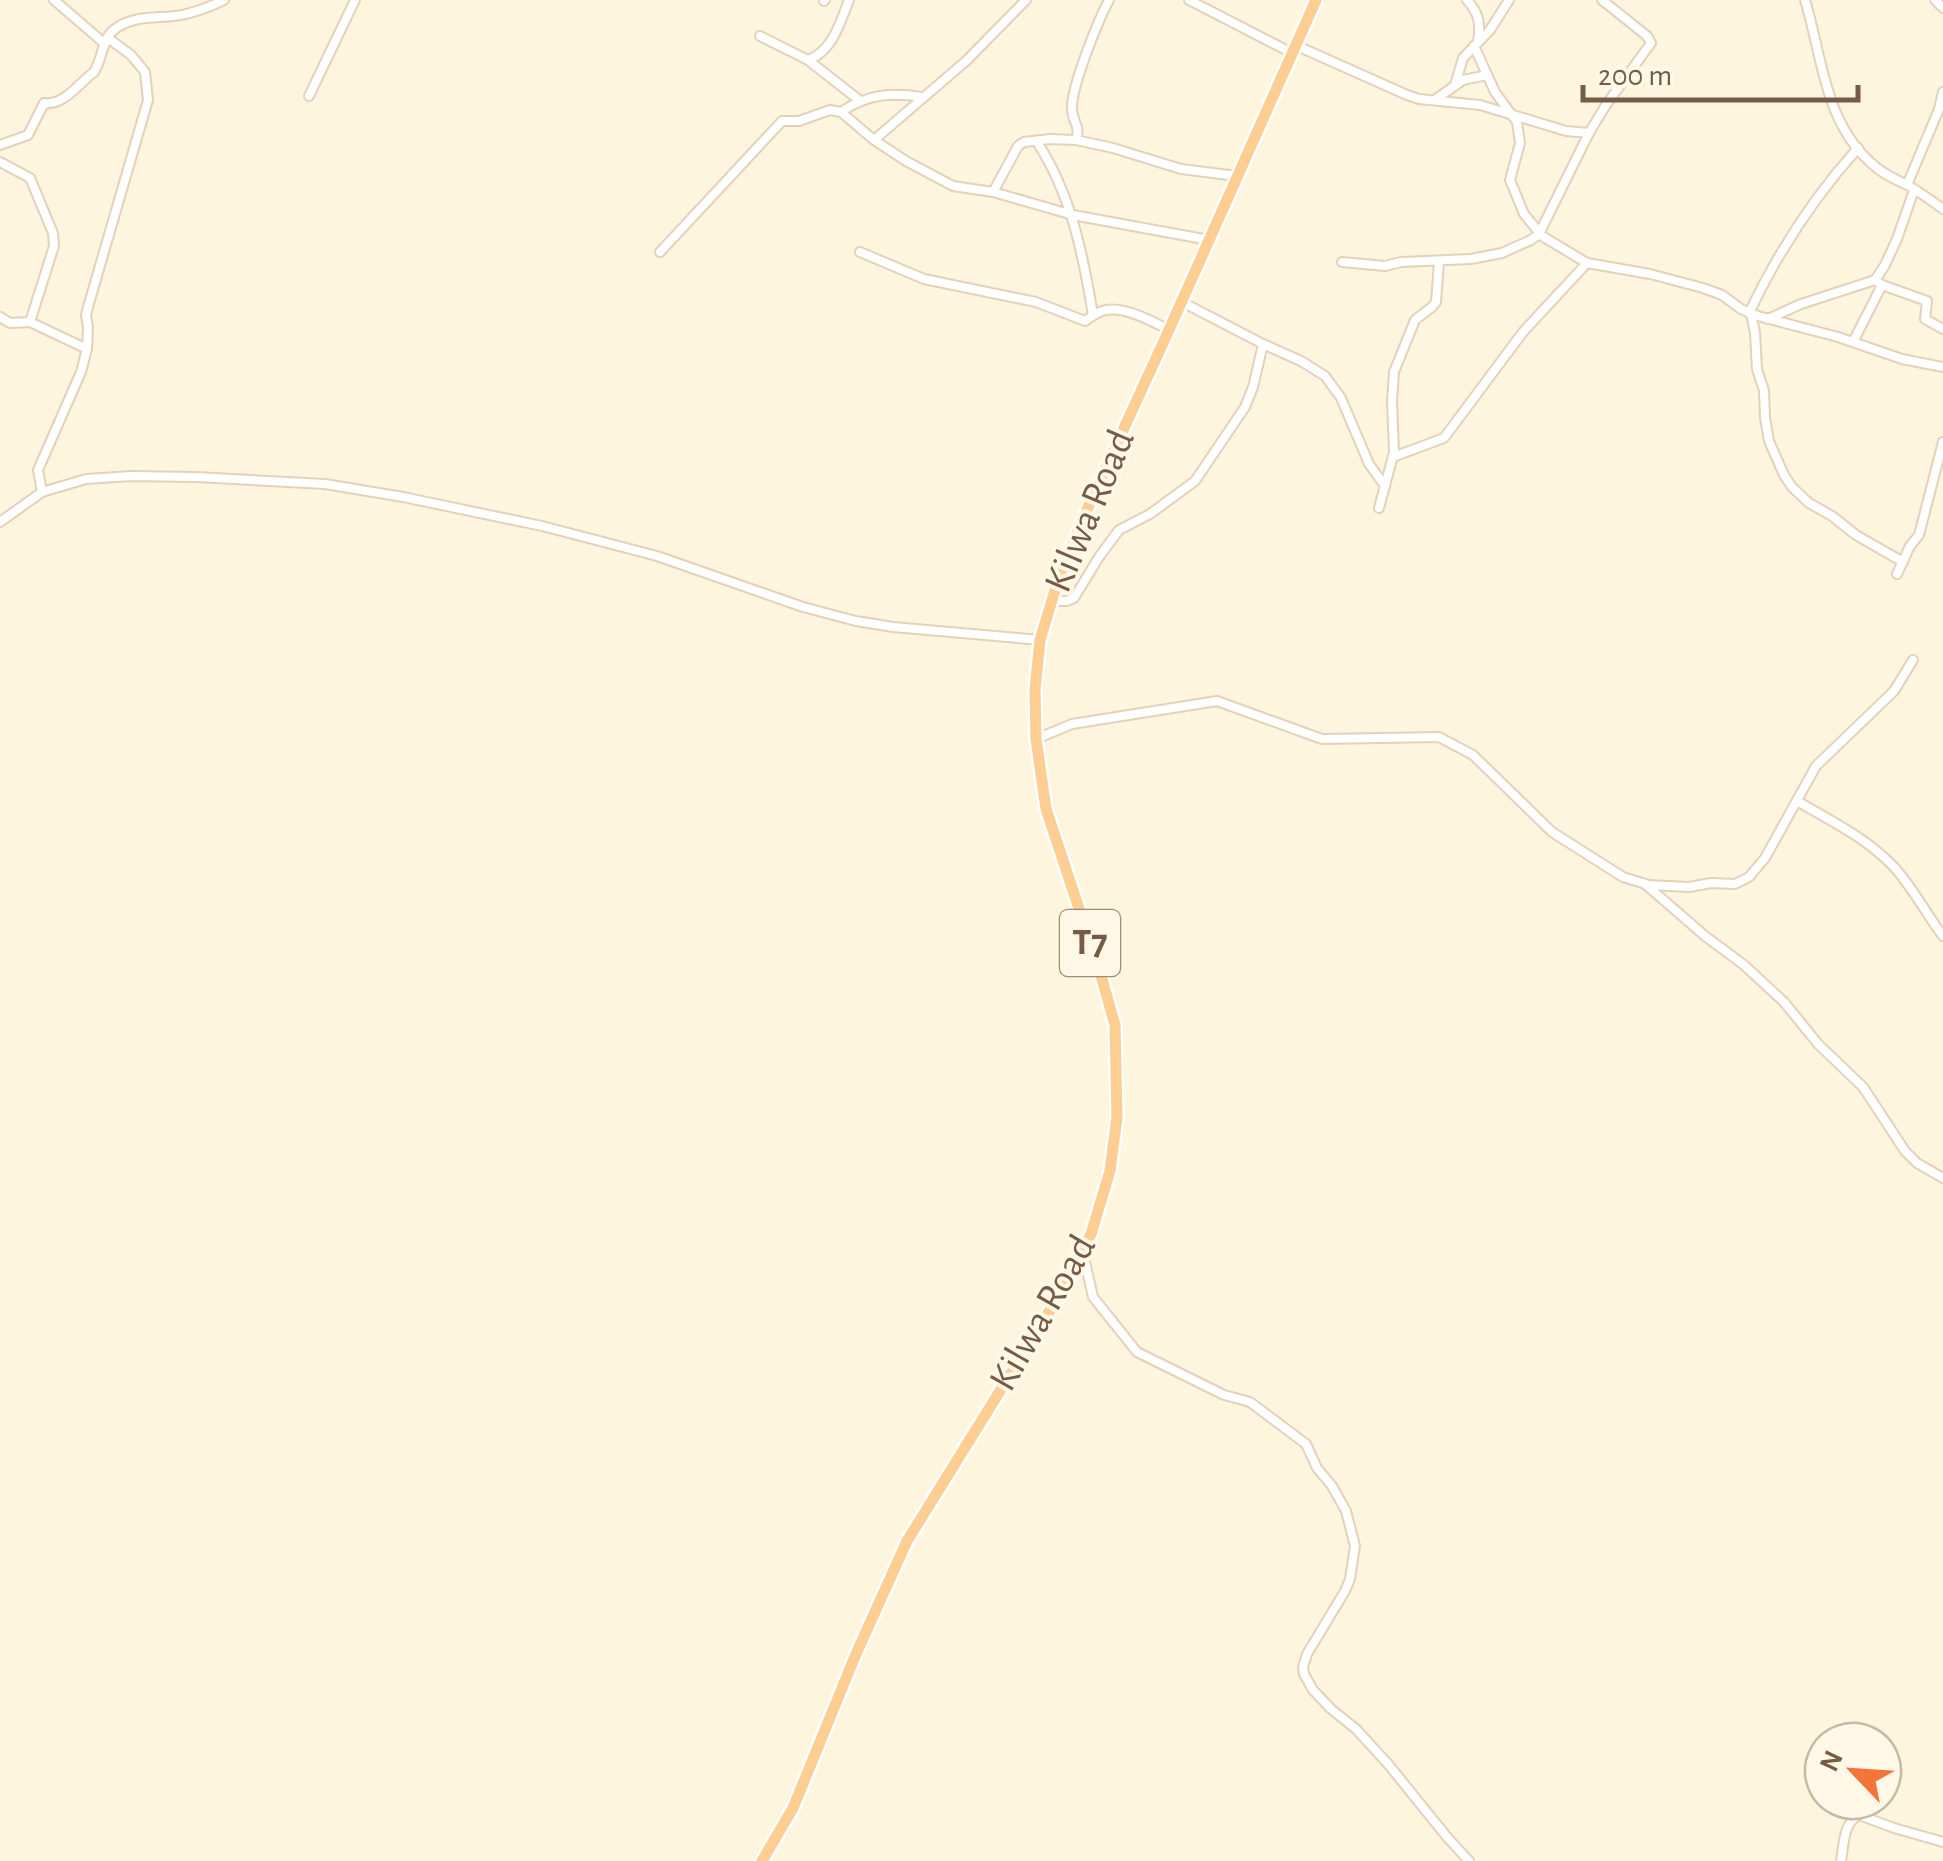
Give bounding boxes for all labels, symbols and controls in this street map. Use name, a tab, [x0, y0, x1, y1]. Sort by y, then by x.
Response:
scale bar	[1583, 40, 1858, 102]
text: 200 m	[1598, 61, 1672, 91]
street label: Kilwa Road	[1038, 424, 1142, 598]
road number: T7	[1060, 910, 1120, 976]
street label: Kilwa Road	[983, 1228, 1103, 1398]
north arrow	[1803, 1721, 1903, 1821]
text: N	[1815, 1747, 1849, 1776]

